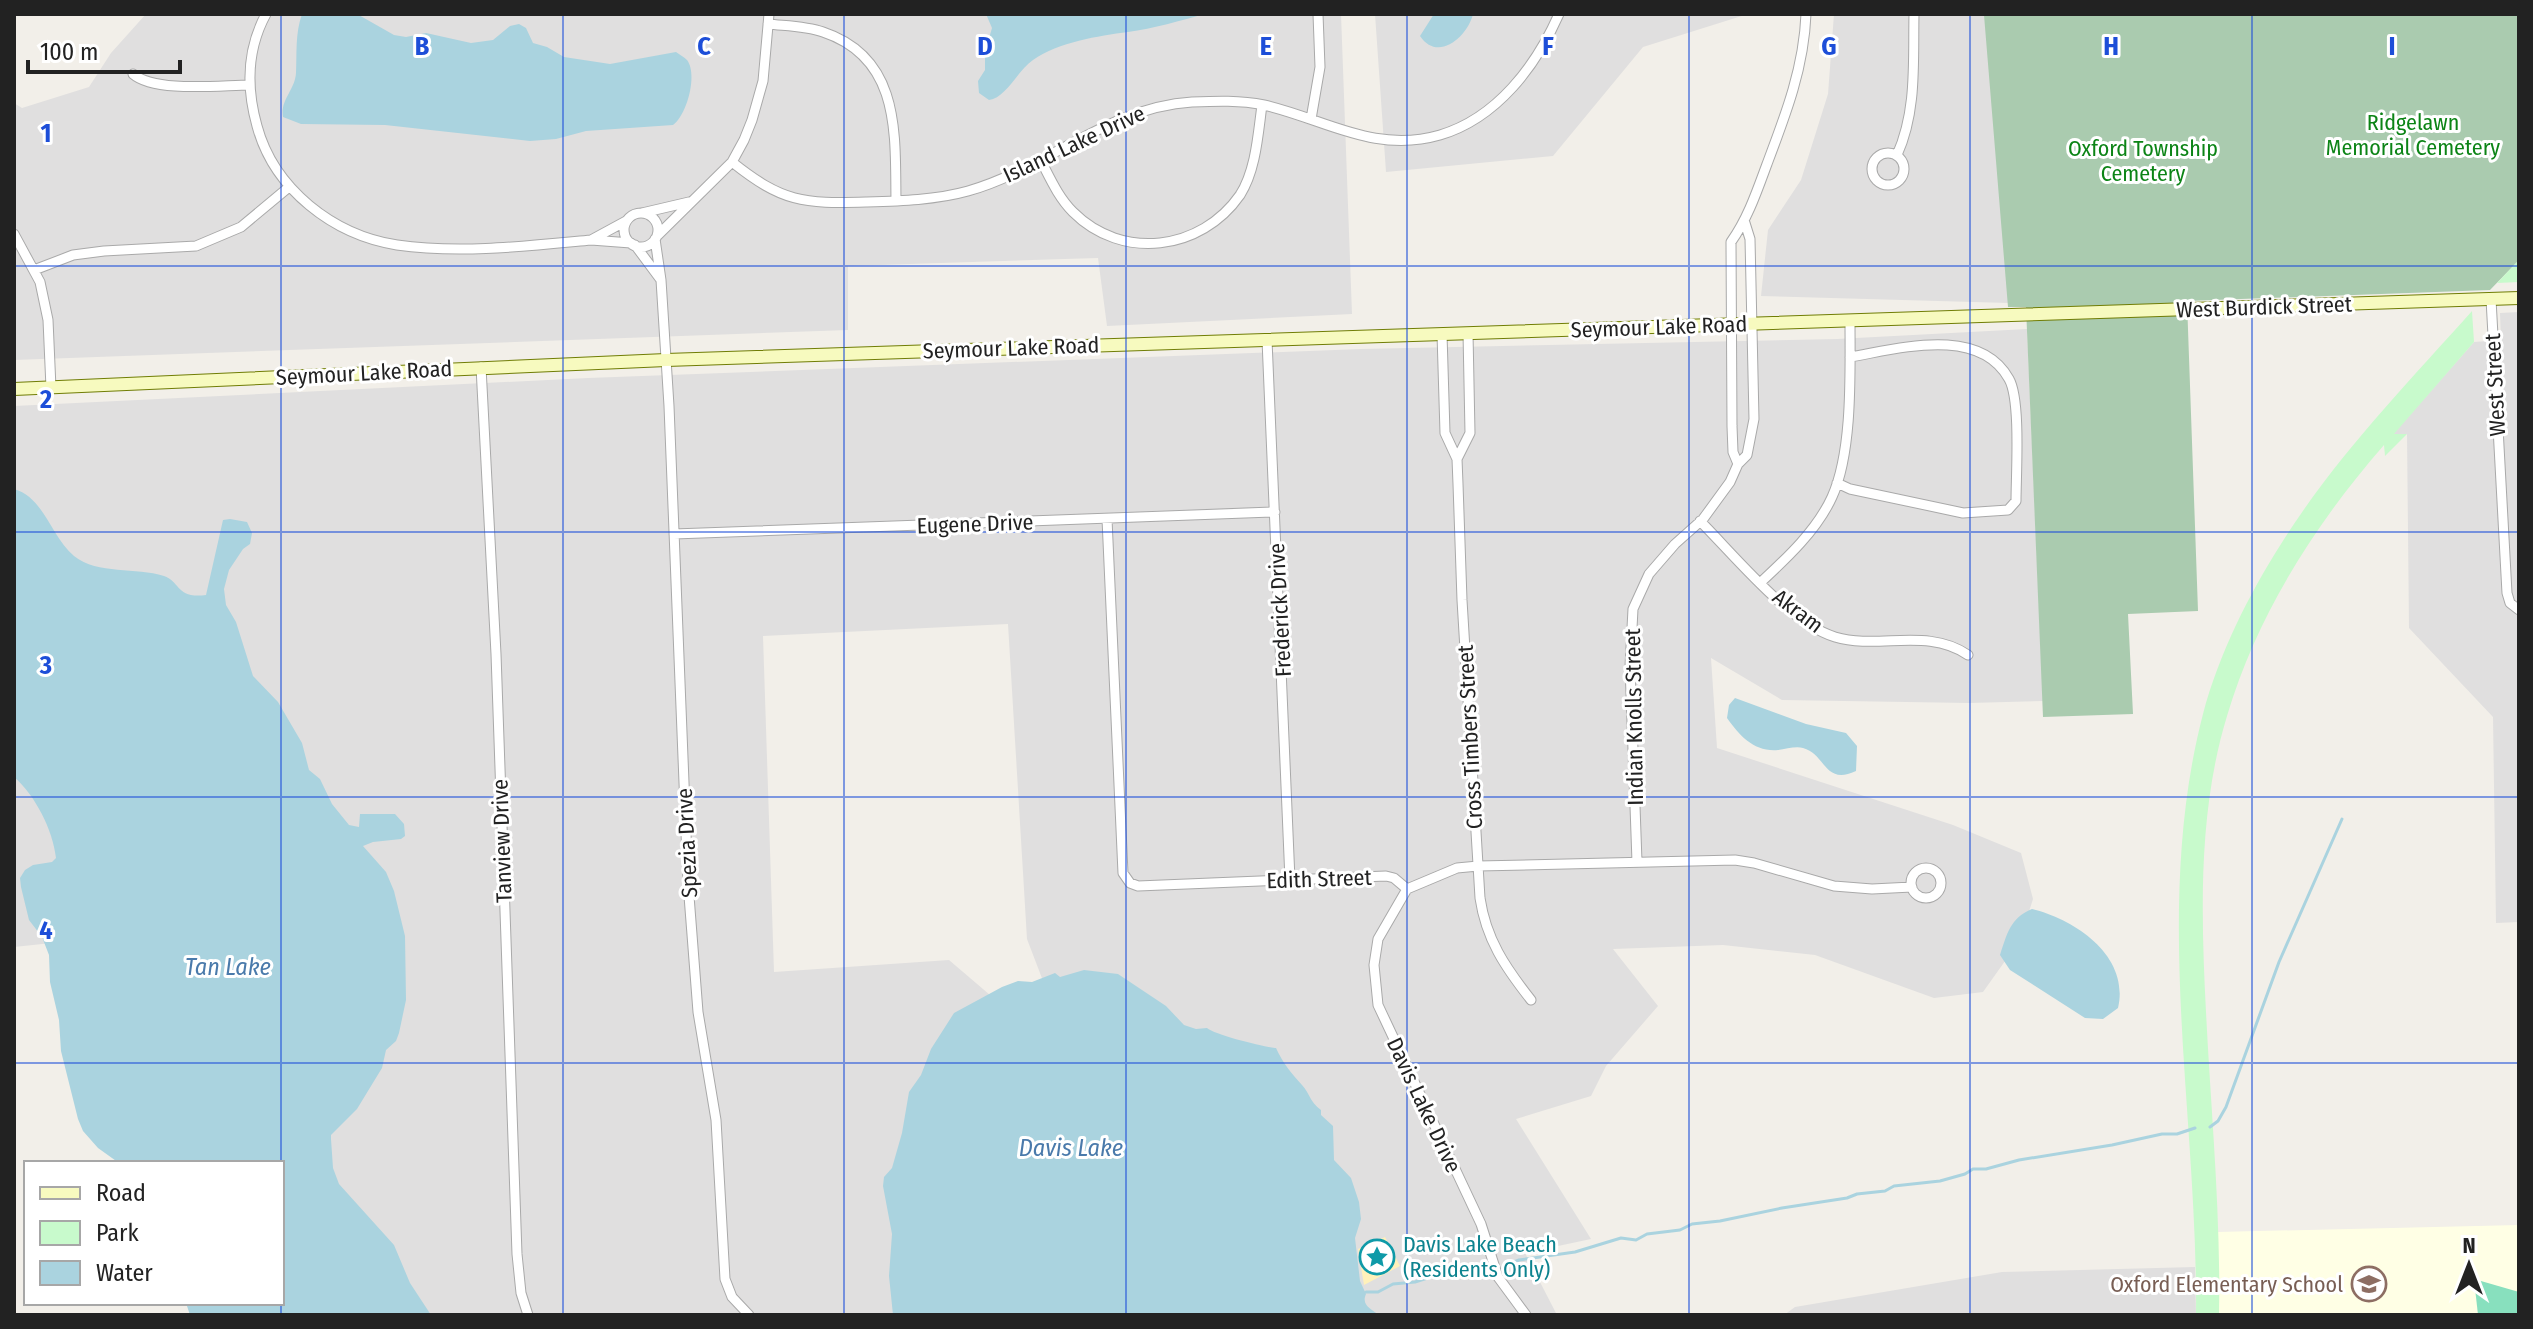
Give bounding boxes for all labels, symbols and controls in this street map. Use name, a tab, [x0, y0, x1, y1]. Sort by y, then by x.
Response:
scale bar	[28, 24, 180, 74]
text: B	[415, 31, 430, 62]
text: C	[697, 31, 711, 62]
text: D	[977, 31, 993, 62]
text: E	[1260, 31, 1272, 62]
text: F	[1542, 31, 1554, 62]
text: G	[1821, 31, 1837, 62]
text: H	[2103, 31, 2119, 62]
text: I	[2389, 31, 2396, 62]
text: 100 m	[40, 38, 98, 66]
street label: Island Lake Drive	[999, 99, 1149, 189]
park label: Ridgelawn Memorial Cemetery	[2326, 109, 2500, 161]
text: 1	[41, 118, 52, 149]
park label: Oxford Township Cemetery	[2068, 135, 2218, 187]
street label: West Burdick Street	[2176, 290, 2353, 324]
street label: Seymour Lake Road	[1570, 310, 1748, 344]
street label: Seymour Lake Road	[922, 331, 1100, 365]
street label: West Street	[2479, 332, 2511, 437]
street label: Seymour Lake Road	[275, 355, 453, 391]
text: 2	[39, 384, 52, 415]
street label: Eugene Drive	[916, 508, 1034, 540]
street label: Frederick Drive	[1263, 542, 1297, 678]
street label: Akram	[1767, 583, 1829, 639]
street label: Indian Knolls Street	[1619, 627, 1649, 806]
street label: Cross Timbers Street	[1452, 643, 1488, 830]
text: 3	[39, 650, 52, 681]
street label: Tanview Drive	[486, 779, 518, 903]
street label: Spezia Drive	[671, 787, 703, 899]
street label: Edith Street	[1266, 864, 1373, 894]
text: 4	[39, 915, 53, 946]
water label: Tan Lake	[185, 953, 271, 981]
street label: Davis Lake Drive	[1381, 1033, 1467, 1177]
water label: Davis Lake	[1019, 1134, 1123, 1162]
legend	[24, 1161, 284, 1305]
text: Road	[96, 1179, 146, 1207]
text: Park	[96, 1219, 139, 1247]
north arrow	[2429, 1225, 2509, 1305]
place label: Davis Lake Beach (Residents Only)	[1403, 1231, 1557, 1283]
text: N	[2462, 1232, 2476, 1259]
place icon: Davis Lake Beach (Residents Only)	[1358, 1238, 1396, 1276]
text: Water	[96, 1259, 153, 1287]
school or university icon: Oxford Elementary School	[2350, 1265, 2388, 1303]
place label: Oxford Elementary School	[2110, 1271, 2343, 1298]

